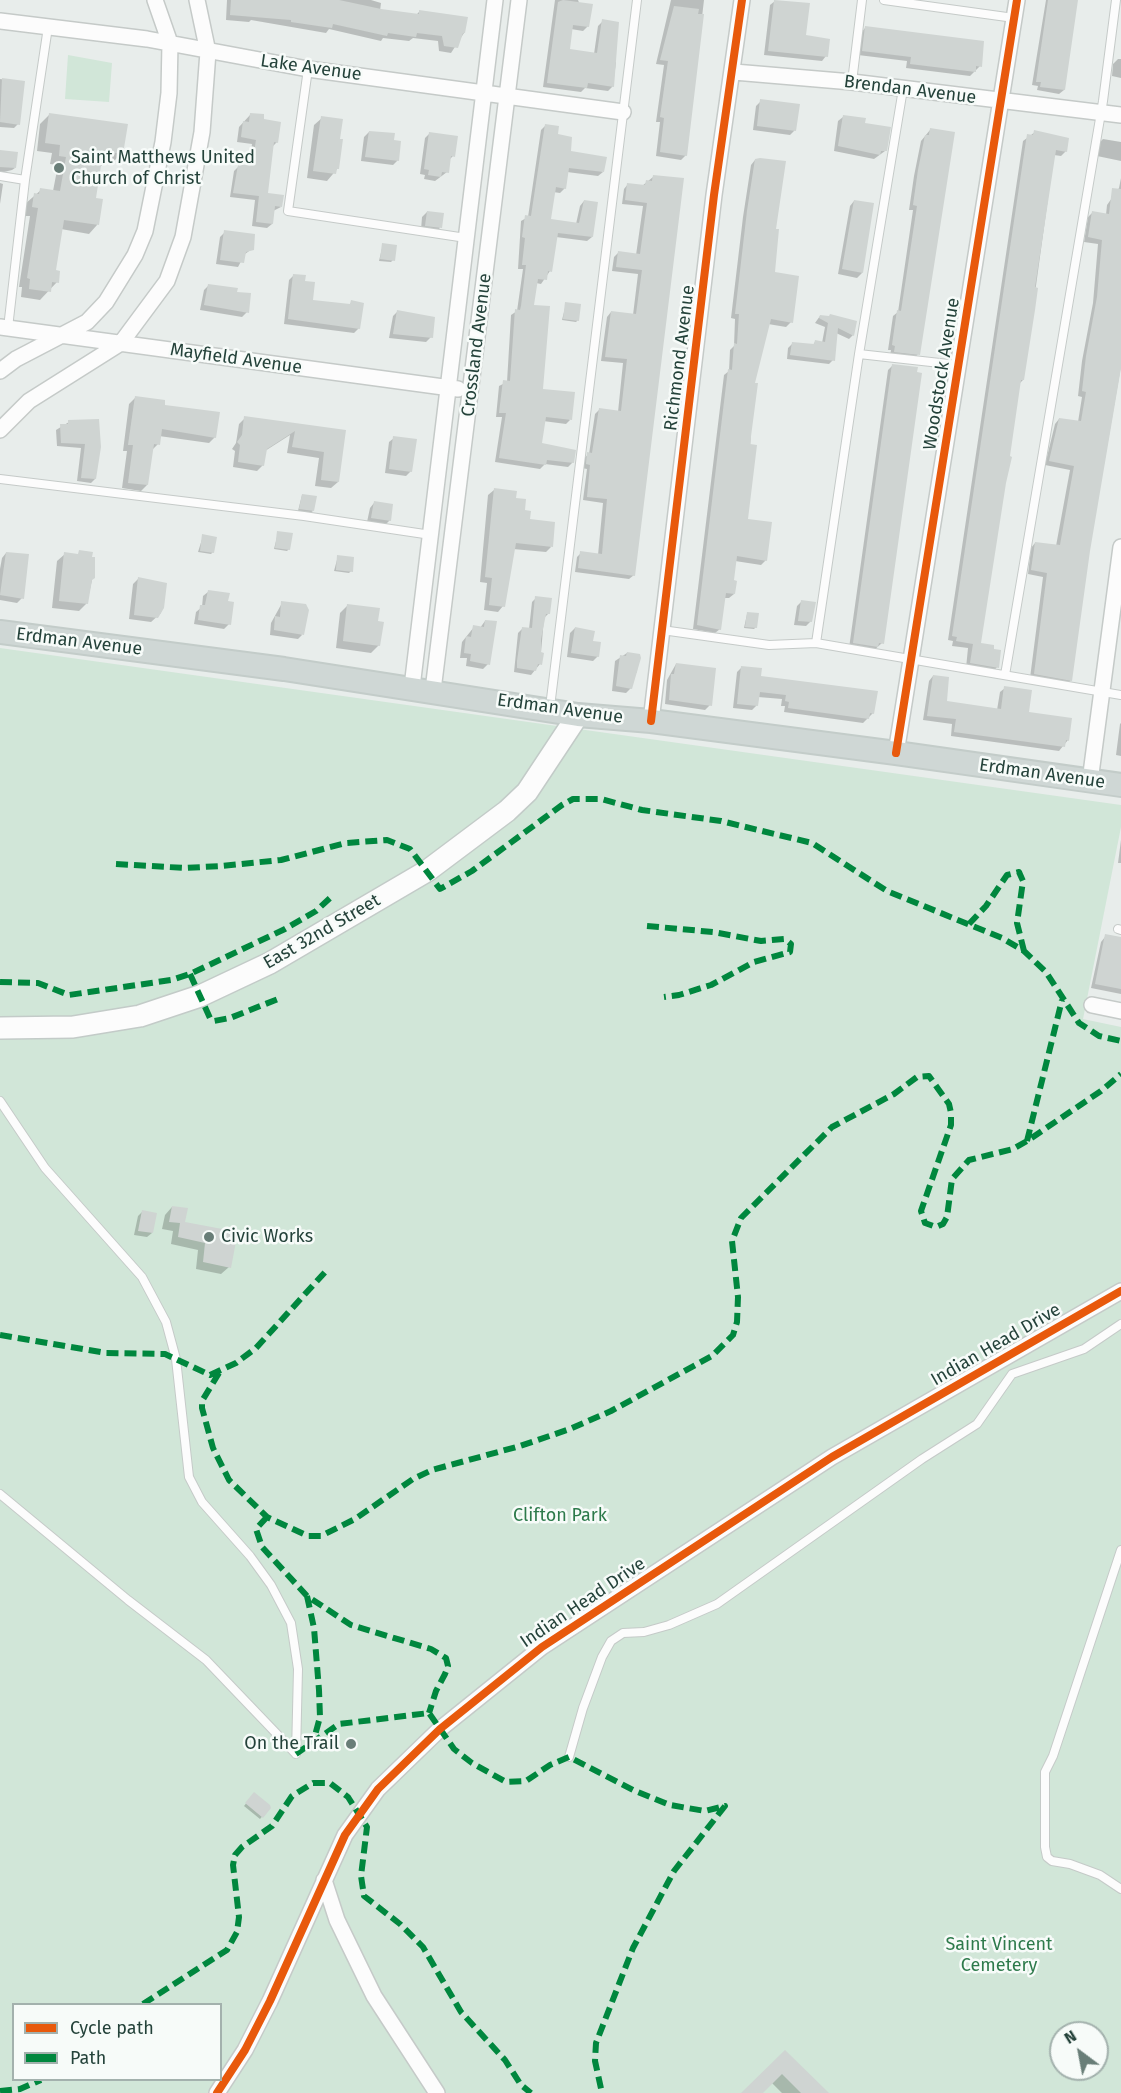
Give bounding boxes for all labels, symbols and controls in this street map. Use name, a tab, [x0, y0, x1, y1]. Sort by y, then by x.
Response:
street label: Lake Avenue	[259, 50, 363, 86]
street label: Brendan Avenue	[843, 71, 977, 109]
place label: Saint Matthews United Church of Christ	[71, 147, 255, 190]
marker: Saint Matthews United Church of Christ	[52, 161, 66, 175]
street label: Crossland Avenue	[457, 272, 497, 418]
street label: Richmond Avenue	[660, 284, 700, 432]
street label: Woodstock Avenue	[919, 296, 965, 452]
street label: Mayfield Avenue	[169, 339, 303, 379]
street label: Erdman Avenue	[15, 624, 143, 660]
street label: Erdman Avenue	[496, 689, 624, 729]
street label: Erdman Avenue	[978, 754, 1106, 794]
street label: East 32nd Street	[260, 890, 384, 974]
place label: Civic Works	[221, 1226, 313, 1248]
marker: Civic Works	[202, 1230, 216, 1244]
street label: Indian Head Drive	[927, 1299, 1065, 1391]
park label: Clifton Park	[513, 1505, 607, 1527]
street label: Indian Head Drive	[516, 1553, 650, 1653]
place label: On the Trail	[244, 1733, 339, 1755]
marker: On the Trail	[344, 1737, 358, 1751]
park label: Saint Vincent Cemetery	[945, 1934, 1053, 1976]
legend	[12, 2003, 222, 2081]
text: Cycle path	[70, 2017, 154, 2039]
north arrow	[1049, 2021, 1109, 2081]
text: N	[1061, 2026, 1080, 2048]
text: Path	[70, 2047, 106, 2069]

